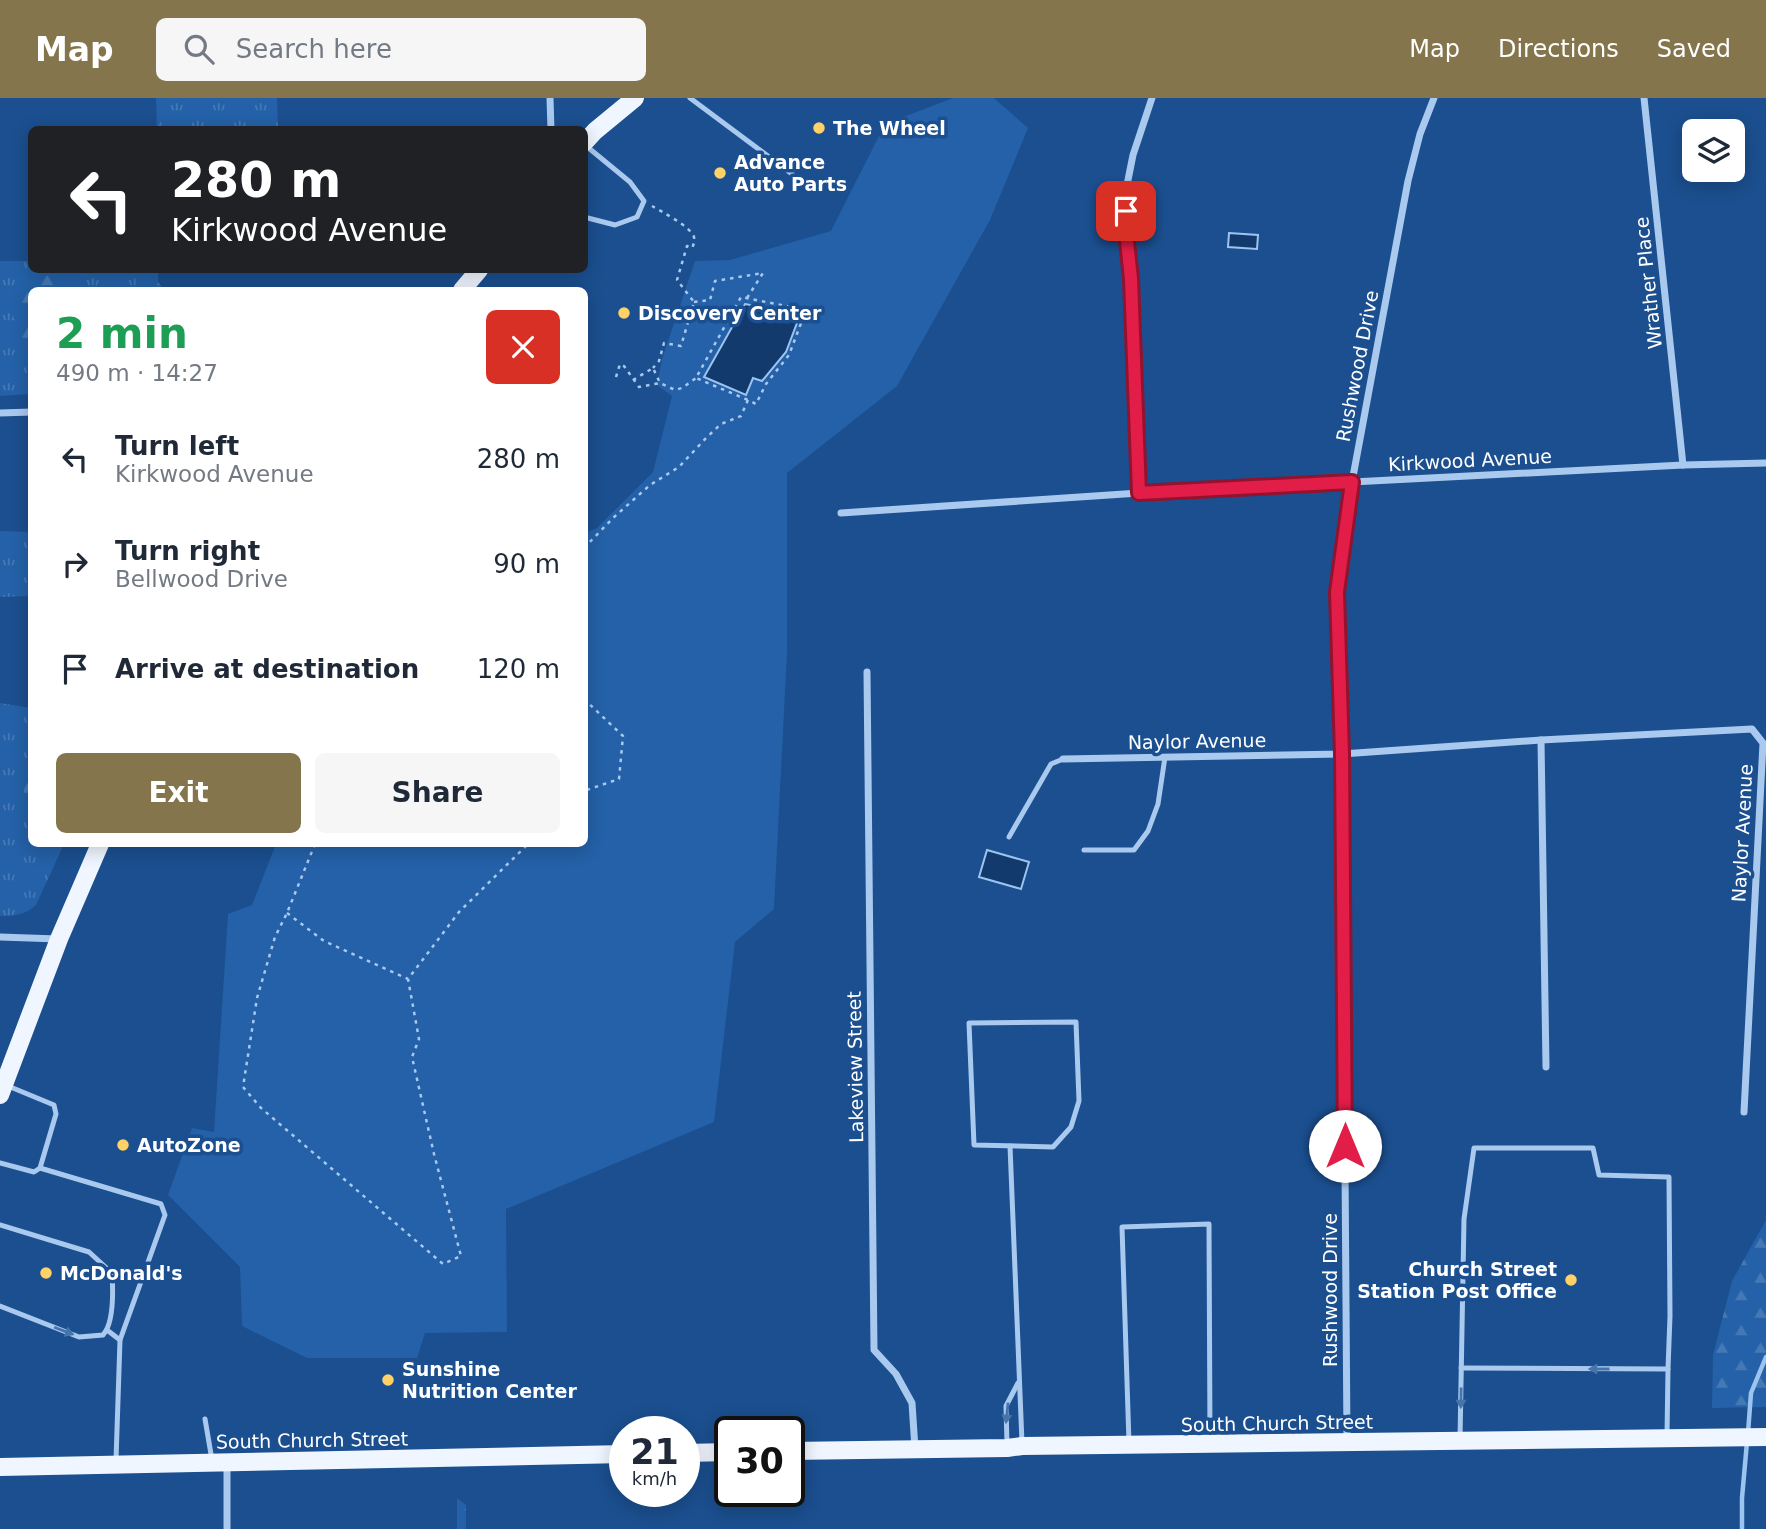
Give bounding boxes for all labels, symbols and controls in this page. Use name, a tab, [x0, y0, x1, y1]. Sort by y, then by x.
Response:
search box	[156, 18, 646, 81]
text: Map	[35, 30, 114, 69]
icon: search	[180, 30, 218, 68]
text: Search here	[236, 34, 392, 64]
text: Map	[1409, 35, 1460, 63]
text: Directions	[1498, 35, 1619, 63]
text: Saved	[1657, 35, 1731, 63]
place label: The Wheel	[833, 117, 946, 139]
map controls	[1682, 119, 1745, 182]
button: layers	[1682, 119, 1745, 182]
marker: The Wheel	[811, 120, 827, 136]
place label: Advance Auto Parts	[734, 151, 847, 195]
text: 280 m	[171, 152, 341, 209]
icon: left	[56, 154, 147, 245]
marker: Advance Auto Parts	[712, 165, 728, 181]
pin	[1096, 181, 1156, 241]
icon: arrive	[1107, 192, 1145, 230]
text: Kirkwood Avenue	[171, 211, 447, 249]
street label: Wrather Place	[1630, 216, 1666, 350]
street label: Rushwood Drive	[1332, 288, 1382, 444]
place label: Discovery Center	[638, 302, 822, 324]
marker: Discovery Center	[616, 305, 632, 321]
text: 2 min	[56, 309, 188, 358]
button: close	[486, 310, 560, 384]
text: 490 m · 14:27	[56, 360, 218, 386]
text: Turn left	[115, 431, 239, 461]
icon: left	[56, 440, 94, 478]
text: 280 m	[477, 444, 560, 474]
street label: Kirkwood Avenue	[1388, 445, 1552, 475]
text: Kirkwood Avenue	[115, 461, 314, 487]
text: Turn right	[115, 536, 260, 566]
icon: right	[56, 545, 94, 583]
text: 90 m	[493, 549, 560, 579]
text: Bellwood Drive	[115, 566, 288, 592]
icon: arrive	[56, 650, 94, 688]
text: Arrive at destination	[115, 654, 419, 684]
text: 120 m	[477, 654, 560, 684]
street label: Naylor Avenue	[1128, 729, 1266, 753]
button: Exit	[56, 753, 301, 833]
button: Share	[315, 753, 560, 833]
street label: Naylor Avenue	[1727, 763, 1757, 903]
street label: Lakeview Street	[843, 991, 867, 1143]
position arrow	[1308, 1109, 1382, 1183]
place label: AutoZone	[137, 1134, 241, 1156]
marker: AutoZone	[115, 1137, 131, 1153]
street label: Rushwood Drive	[1319, 1213, 1341, 1367]
place label: Church Street Station Post Office	[1357, 1258, 1557, 1302]
place label: McDonald's	[60, 1262, 183, 1284]
marker: McDonald's	[38, 1265, 54, 1281]
marker: Church Street Station Post Office	[1563, 1272, 1579, 1288]
one-way arrow	[53, 1325, 74, 1336]
place label: Sunshine Nutrition Center	[402, 1358, 578, 1402]
one-way arrow	[1588, 1363, 1610, 1375]
marker: Sunshine Nutrition Center	[380, 1372, 396, 1388]
one-way arrow	[1455, 1388, 1466, 1410]
one-way arrow	[1002, 1402, 1013, 1424]
street label: South Church Street	[1181, 1410, 1373, 1436]
speed limit sign: 30	[714, 1416, 805, 1507]
street label: South Church Street	[216, 1427, 408, 1453]
text: 21	[630, 1432, 679, 1472]
text: km/h	[632, 1468, 677, 1489]

